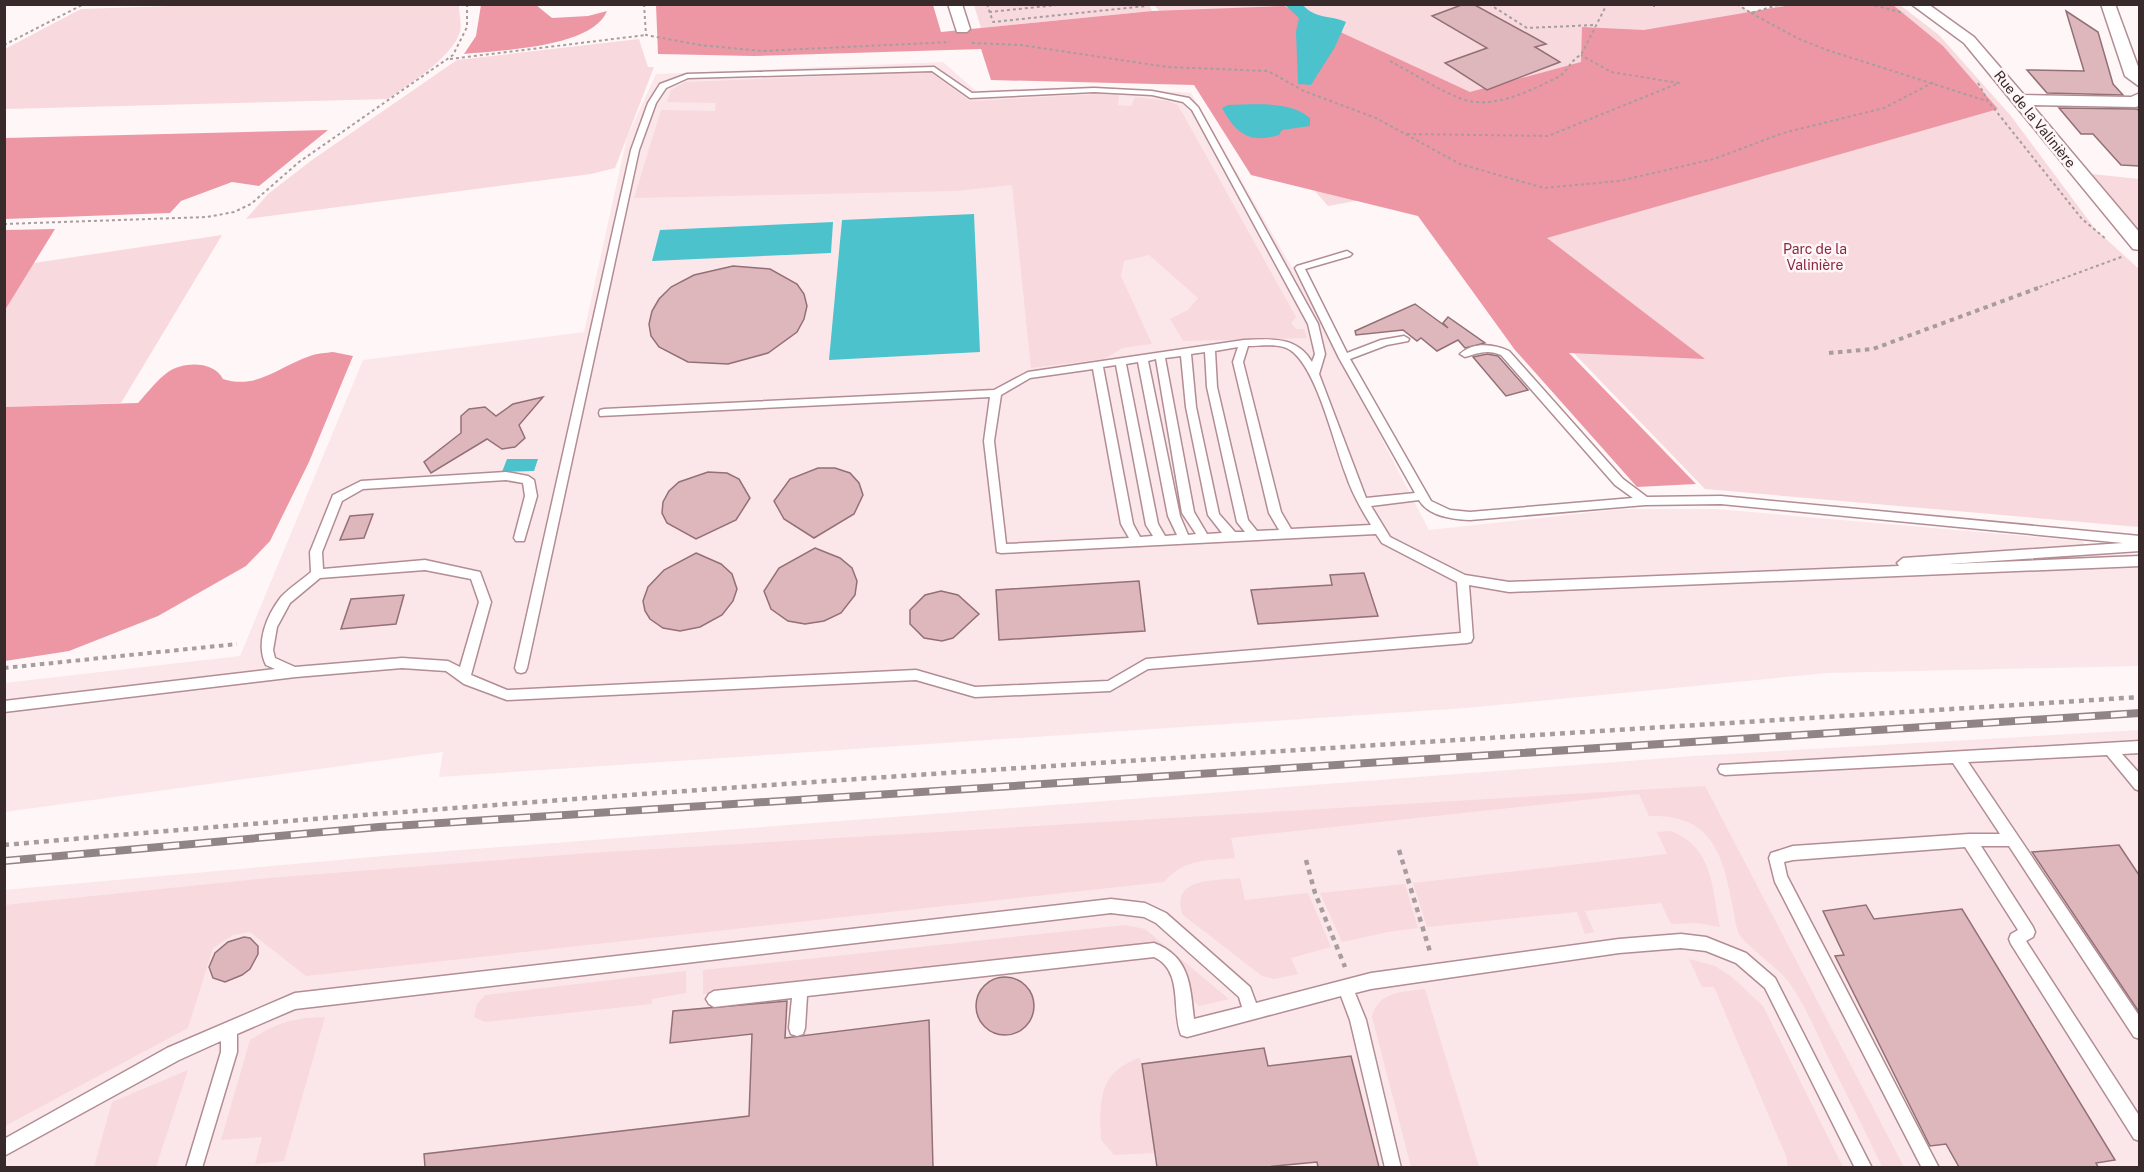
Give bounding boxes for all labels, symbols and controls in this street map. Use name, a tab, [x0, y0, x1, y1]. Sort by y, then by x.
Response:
street label: Rue de la Valinière	[1991, 67, 2079, 171]
park label: Parc de la Valinière	[1783, 241, 1847, 273]

